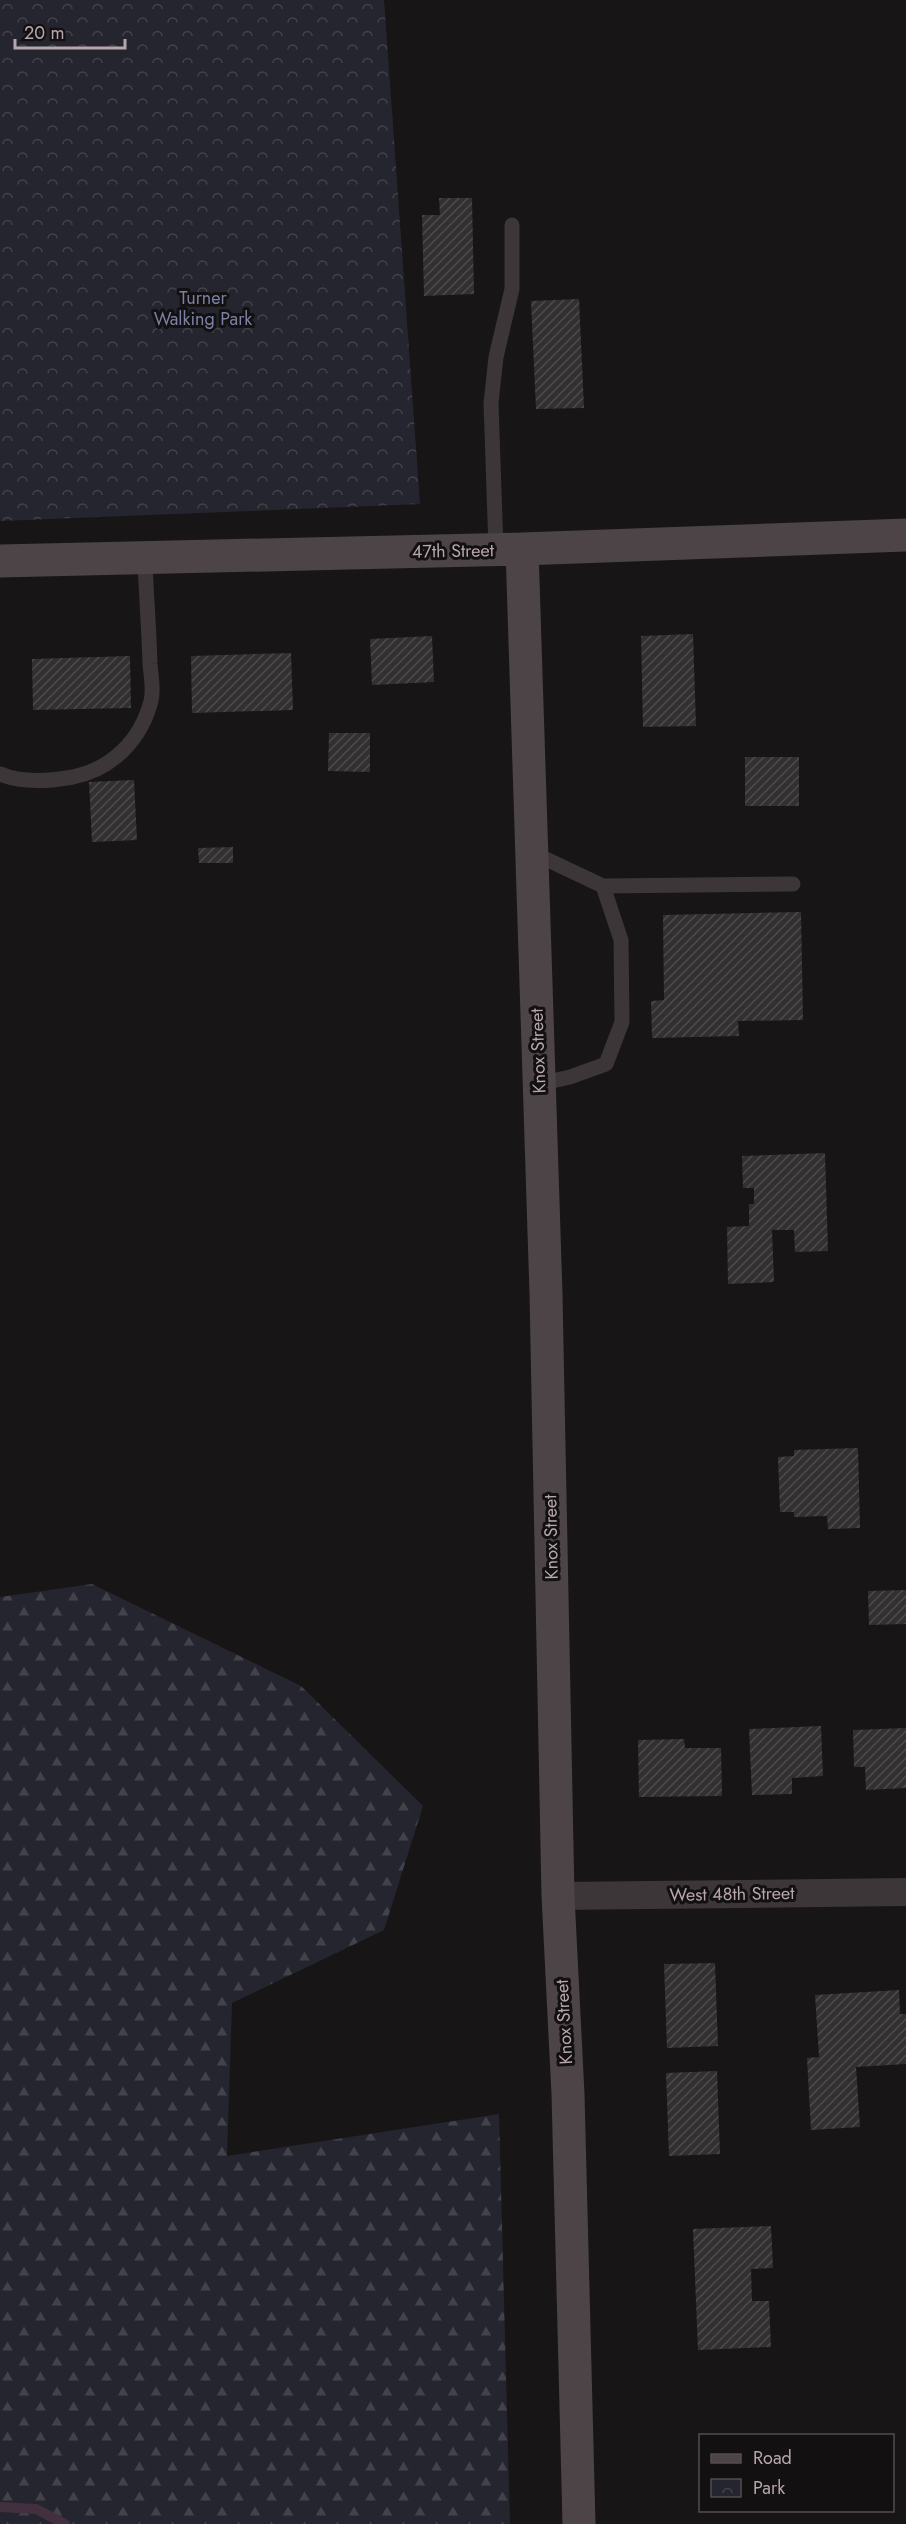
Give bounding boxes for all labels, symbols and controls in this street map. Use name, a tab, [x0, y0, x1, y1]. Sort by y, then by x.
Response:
scale bar	[15, 12, 124, 50]
text: 20 m	[24, 20, 64, 46]
park label: Turner Walking Park	[154, 285, 252, 332]
street label: 47th Street	[412, 537, 495, 565]
street label: Knox Street	[523, 1007, 552, 1094]
street label: Knox Street	[537, 1494, 565, 1580]
street label: West 48th Street	[669, 1880, 795, 1908]
street label: Knox Street	[549, 1978, 579, 2065]
legend	[699, 2434, 894, 2512]
text: Road	[753, 2445, 792, 2471]
text: Park	[753, 2475, 785, 2501]

